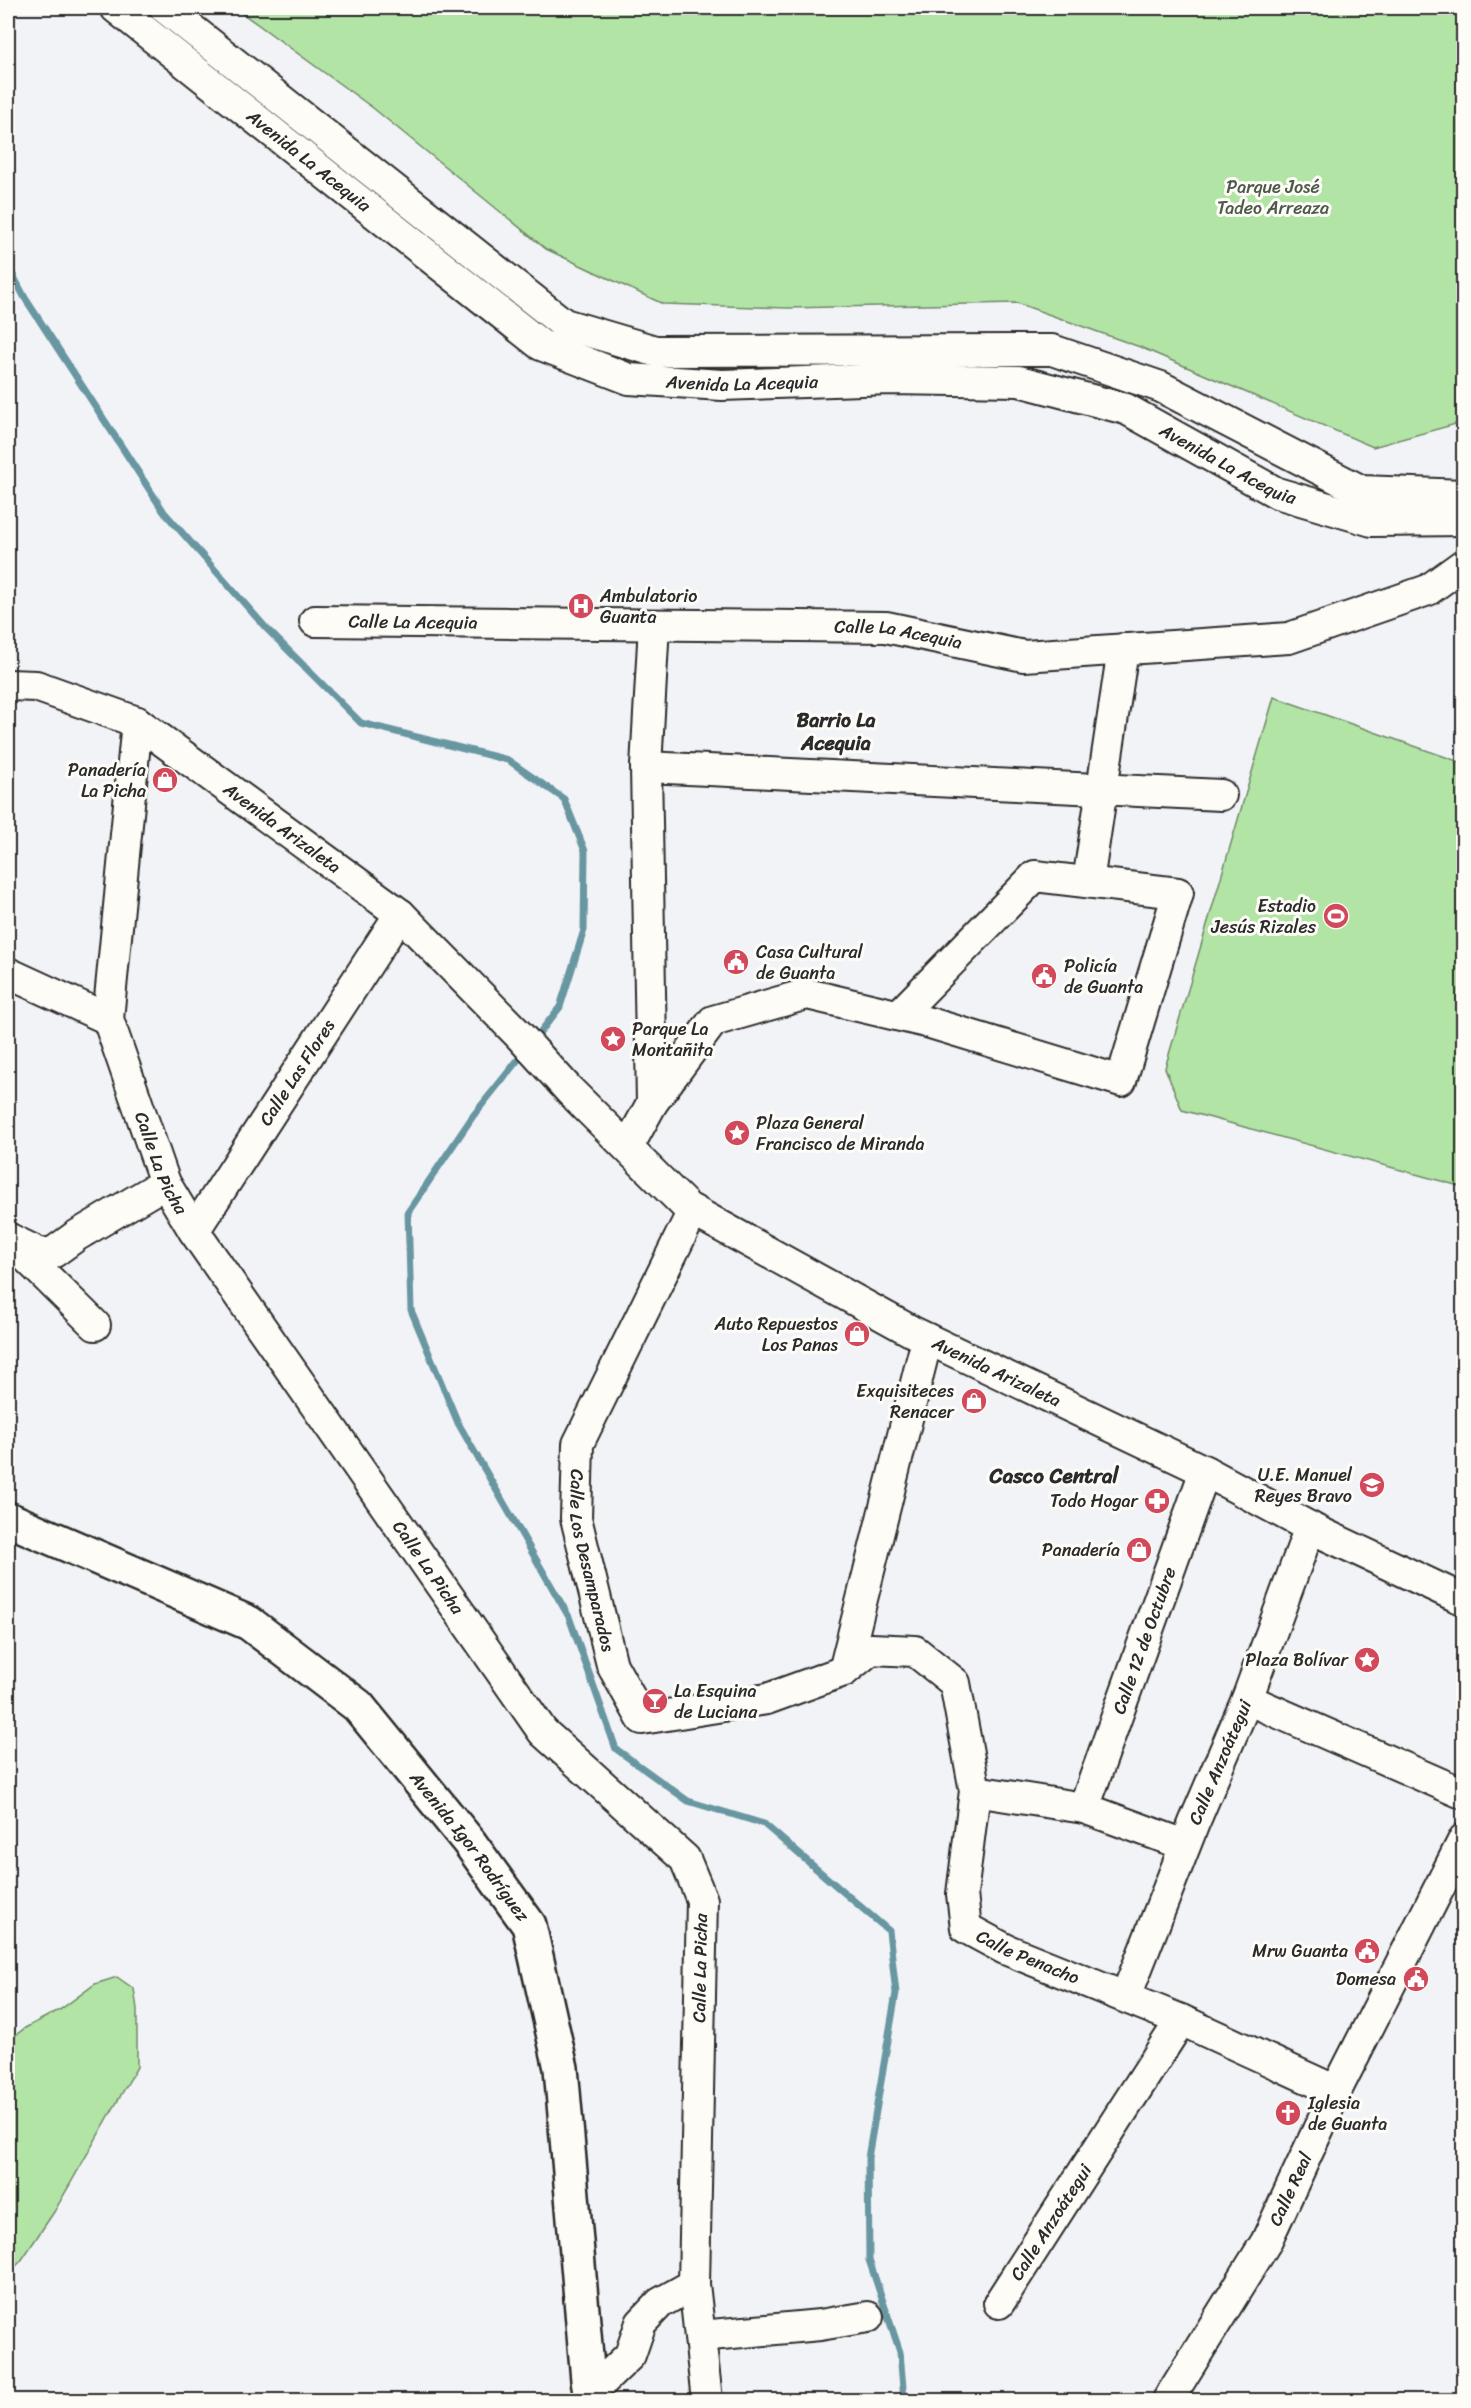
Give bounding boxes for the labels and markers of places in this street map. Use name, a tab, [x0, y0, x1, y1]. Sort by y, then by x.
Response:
place label: Ambulatorio Guanta	[599, 580, 697, 633]
hospital icon: Ambulatorio Guanta	[566, 591, 596, 621]
place label: Panadería La Picha	[68, 754, 146, 807]
shop icon: Panadería La Picha	[150, 765, 180, 795]
place label: Estadio Jesús Rizales	[1210, 890, 1317, 943]
sports icon: Estadio Jesús Rizales	[1321, 901, 1351, 931]
place label: Casa Cultural de Guanta	[756, 936, 864, 989]
public building icon: Casa Cultural de Guanta	[721, 947, 751, 977]
place label: Policía de Guanta	[1064, 950, 1143, 1003]
public building icon: Policía de Guanta	[1029, 961, 1059, 991]
place label: Parque La Montañita	[632, 1013, 713, 1066]
place icon: Parque La Montañita	[598, 1024, 628, 1054]
place label: Plaza General Francisco de Miranda	[756, 1107, 924, 1160]
place icon: Plaza General Francisco de Miranda	[722, 1118, 752, 1148]
place label: Auto Repuestos Los Panas	[713, 1308, 839, 1361]
shop icon: Auto Repuestos Los Panas	[842, 1319, 872, 1349]
place label: Exquisiteces Renacer	[856, 1375, 956, 1428]
shop icon: Exquisiteces Renacer	[959, 1386, 989, 1416]
place label: U.E. Manuel Reyes Bravo	[1255, 1459, 1353, 1512]
school or university icon: U.E. Manuel Reyes Bravo	[1357, 1470, 1387, 1500]
place label: Todo Hogar	[1050, 1485, 1140, 1517]
pharmacy icon: Todo Hogar	[1142, 1486, 1172, 1516]
place label: Panadería	[1042, 1534, 1120, 1566]
shop icon: Panadería	[1124, 1535, 1154, 1565]
place label: Plaza Bolívar	[1245, 1644, 1350, 1676]
place icon: Plaza Bolívar	[1352, 1645, 1382, 1675]
place label: La Esquina de Luciana	[674, 1675, 758, 1728]
bar icon: La Esquina de Luciana	[640, 1686, 670, 1716]
place label: Mrw Guanta	[1252, 1935, 1348, 1967]
public building icon: Mrw Guanta	[1352, 1936, 1382, 1966]
place label: Domesa	[1336, 1963, 1396, 1995]
public building icon: Domesa	[1401, 1964, 1431, 1994]
place label: Iglesia de Guanta	[1307, 2087, 1387, 2140]
church icon: Iglesia de Guanta	[1273, 2098, 1303, 2128]

